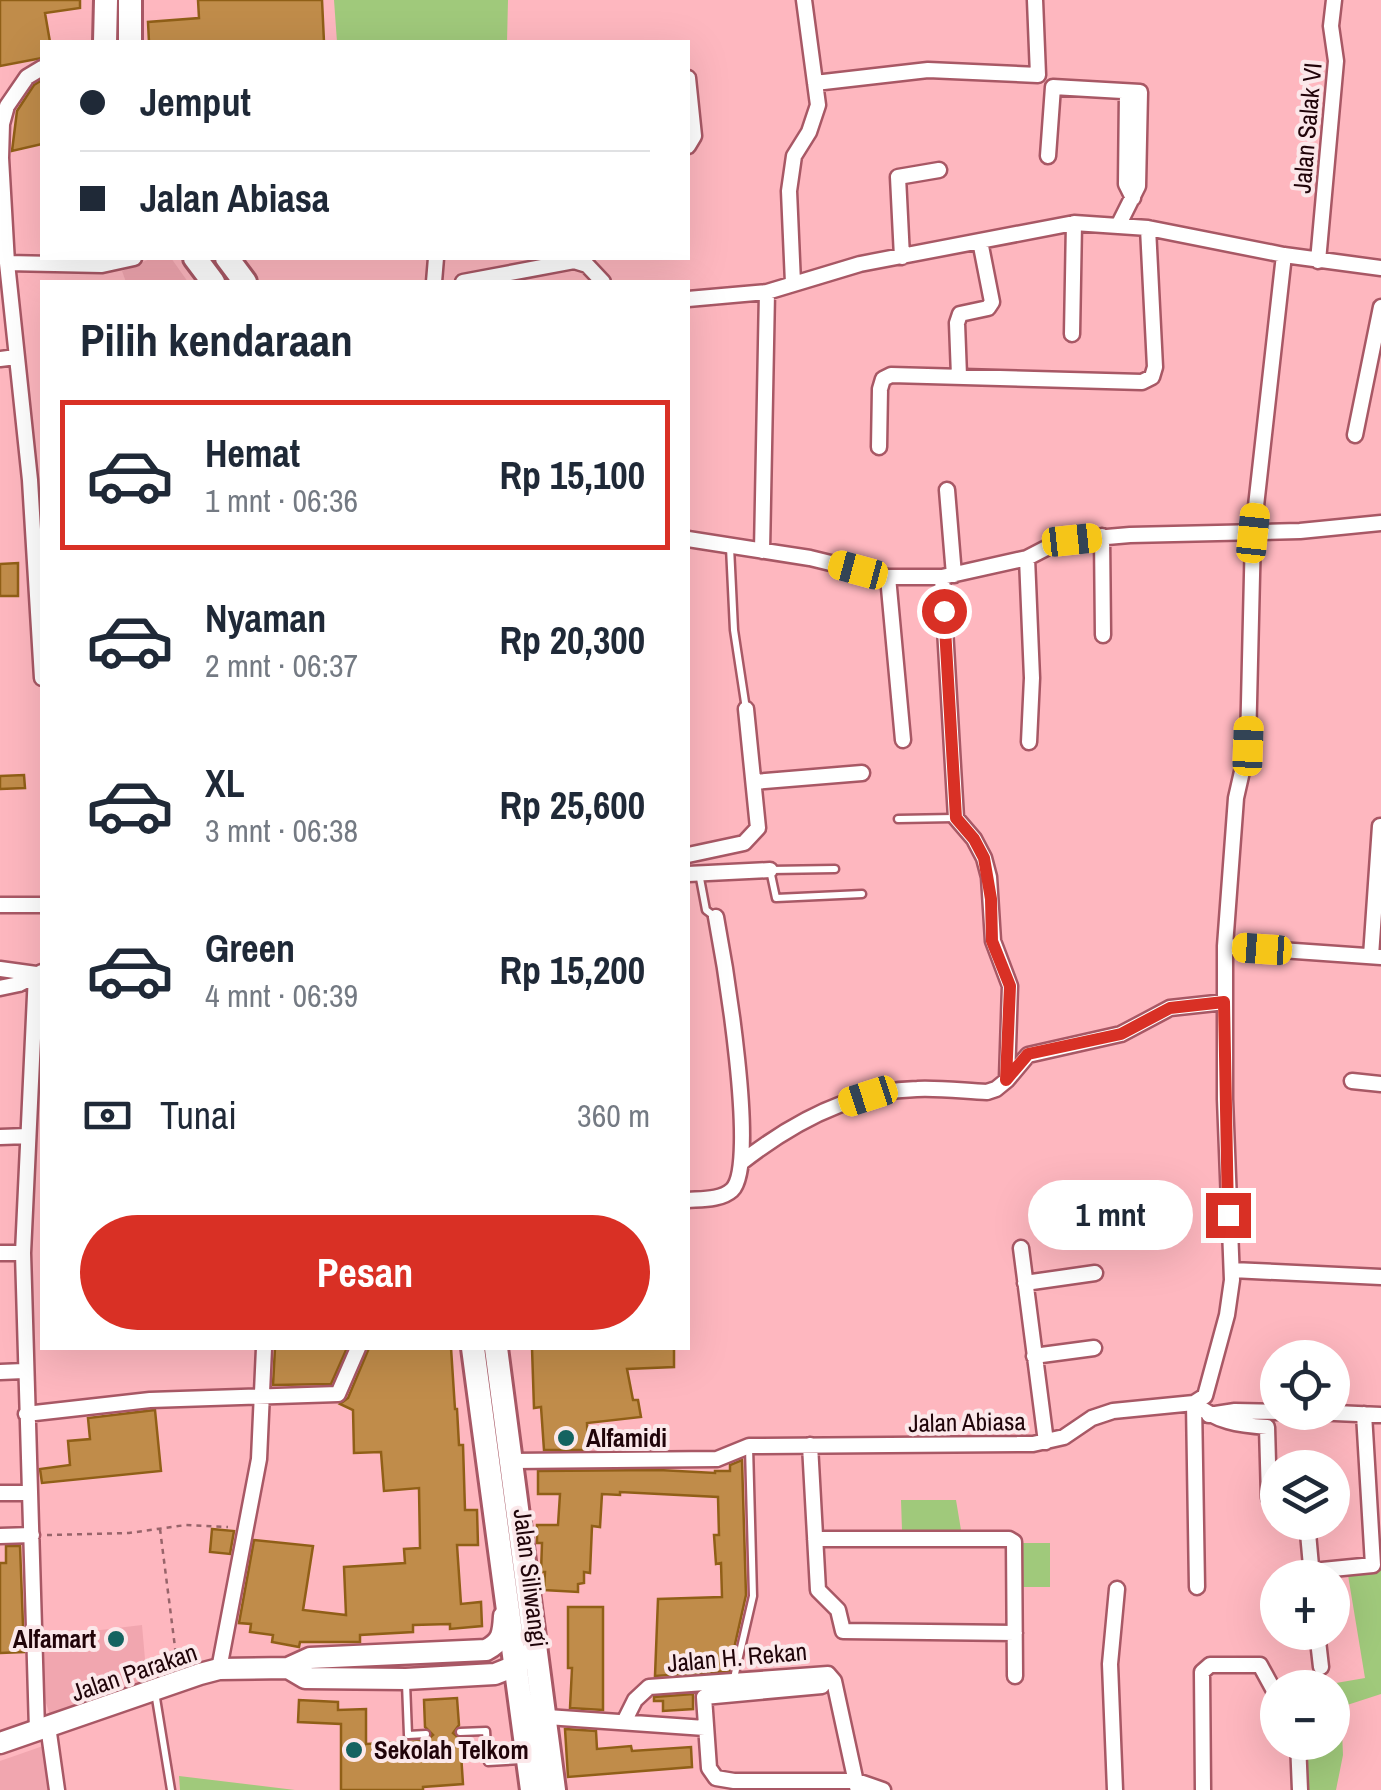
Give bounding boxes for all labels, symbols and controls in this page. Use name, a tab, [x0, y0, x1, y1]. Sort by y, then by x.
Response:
street label: Jalan Salak VI	[1284, 61, 1330, 195]
text: Jemput	[140, 77, 251, 128]
text: Jalan Abiasa	[140, 173, 329, 224]
text: Pilih kendaraan	[80, 309, 353, 370]
text: Hemat	[205, 428, 300, 479]
icon: car	[85, 430, 175, 520]
text: Rp 15,100	[499, 450, 645, 501]
text: 1 mnt · 06:36	[205, 479, 358, 522]
car	[1235, 502, 1271, 564]
car	[1041, 522, 1103, 558]
car	[825, 548, 891, 592]
route start	[922, 589, 967, 634]
text: Nyaman	[205, 593, 326, 644]
icon: car	[85, 595, 175, 685]
text: Rp 20,300	[499, 615, 645, 666]
text: 2 mnt · 06:37	[205, 644, 358, 687]
car	[1232, 715, 1264, 777]
text: XL	[205, 758, 245, 809]
icon: car	[85, 760, 175, 850]
text: Rp 25,600	[499, 780, 645, 831]
text: 3 mnt · 06:38	[205, 809, 358, 852]
text: Green	[205, 923, 295, 974]
icon: car	[85, 925, 175, 1015]
car	[1231, 932, 1293, 966]
text: Rp 15,200	[499, 945, 645, 996]
text: 4 mnt · 06:39	[205, 974, 358, 1017]
car	[835, 1072, 901, 1120]
icon: cash	[80, 1088, 135, 1143]
text: Tunai	[160, 1090, 237, 1141]
text: 360 m	[577, 1094, 650, 1137]
callout: 1 mnt	[1028, 1180, 1193, 1250]
text: 1 mnt	[1076, 1193, 1145, 1236]
route end	[1206, 1193, 1251, 1238]
button: Pesan	[80, 1215, 650, 1330]
map controls	[1260, 1340, 1350, 1760]
button: locate	[1260, 1340, 1350, 1430]
street label: Jalan Abiasa	[908, 1404, 1027, 1440]
place label: Alfamidi	[586, 1421, 667, 1455]
marker: Alfamidi	[555, 1427, 577, 1449]
button: layers	[1260, 1450, 1350, 1540]
street label: Jalan Siliwangi	[506, 1507, 556, 1649]
button: +	[1260, 1560, 1350, 1650]
place label: Alfamart	[13, 1622, 96, 1656]
marker: Alfamart	[105, 1628, 127, 1650]
street label: Jalan H. Rekan	[666, 1634, 808, 1680]
street label: Jalan Parakan	[67, 1635, 201, 1709]
button: −	[1260, 1670, 1350, 1760]
place label: Sekolah Telkom	[374, 1733, 529, 1767]
marker: Sekolah Telkom	[343, 1739, 365, 1761]

